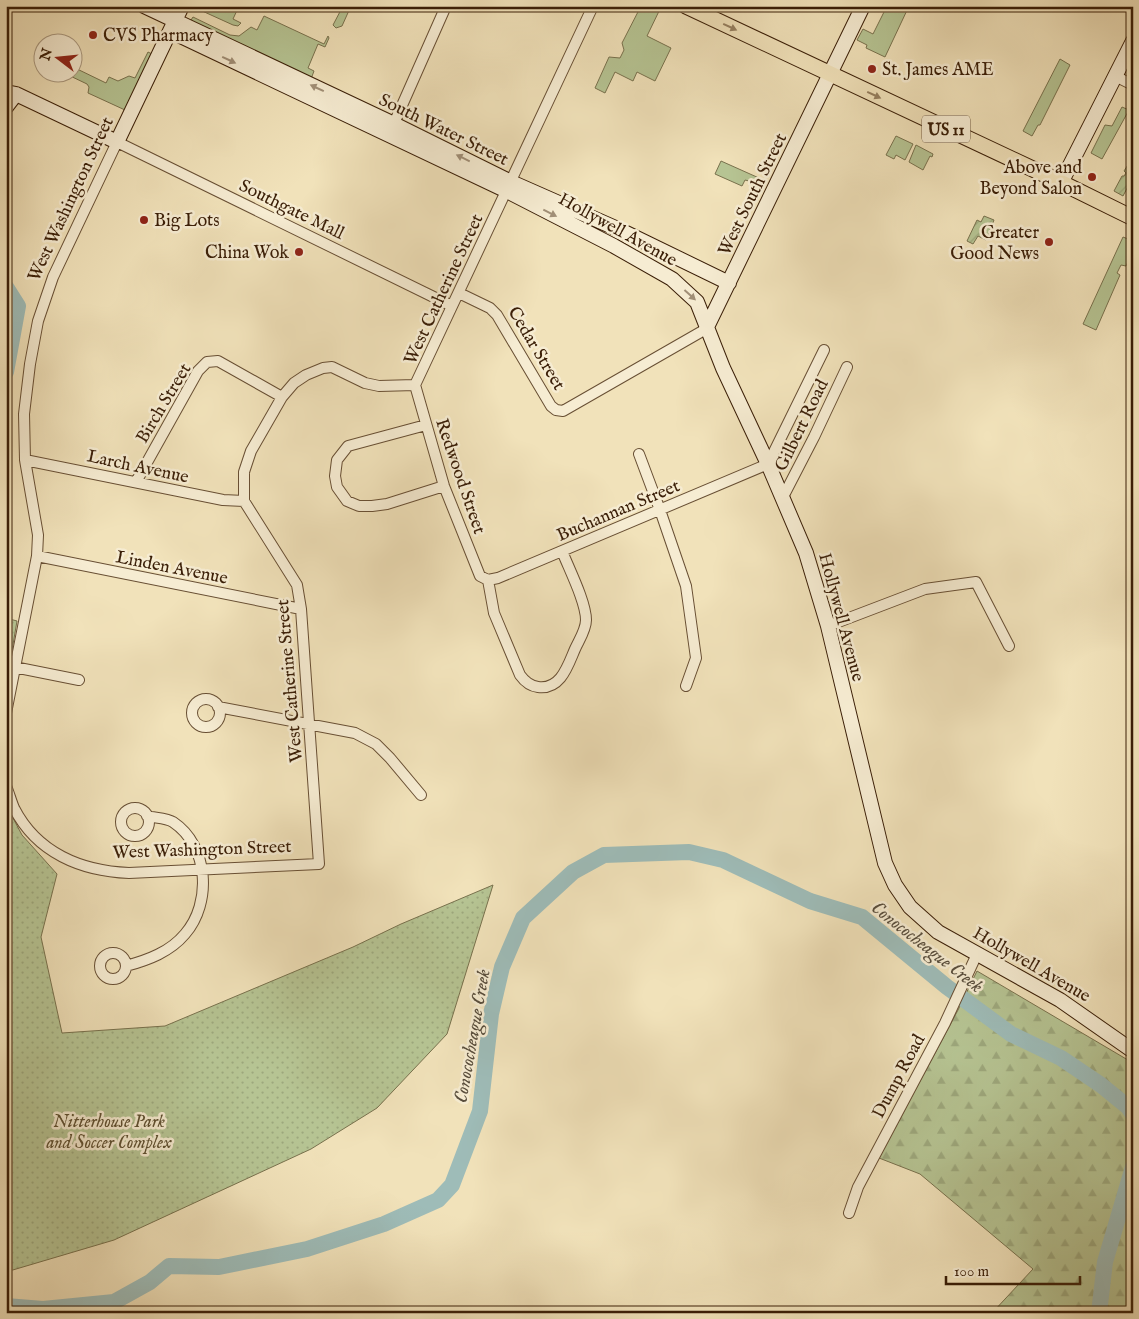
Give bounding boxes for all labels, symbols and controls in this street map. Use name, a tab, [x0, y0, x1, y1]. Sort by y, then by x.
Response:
one-way arrow	[723, 23, 738, 31]
place label: CVS Pharmacy	[103, 25, 214, 48]
marker: CVS Pharmacy	[87, 29, 99, 41]
north arrow	[32, 32, 82, 82]
text: N	[36, 46, 57, 64]
one-way arrow	[222, 55, 237, 64]
place label: St. James AME	[882, 59, 994, 82]
marker: St. James AME	[866, 63, 878, 75]
one-way arrow	[310, 84, 324, 92]
street label: South Water Street	[375, 89, 512, 172]
one-way arrow	[867, 91, 881, 99]
street label: West Washington Street	[23, 114, 120, 286]
road number: US 11	[922, 116, 970, 142]
street label: West South Street	[714, 130, 793, 260]
one-way arrow	[456, 154, 470, 162]
place label: Above and Beyond Salon	[980, 157, 1082, 201]
marker: Above and Beyond Salon	[1086, 171, 1098, 183]
street label: Southgate Mall	[235, 175, 348, 246]
street label: Hollywell Avenue	[554, 188, 681, 272]
one-way arrow	[543, 209, 558, 217]
place label: Big Lots	[154, 210, 220, 233]
street label: West Catherine Street	[399, 211, 489, 369]
marker: Big Lots	[138, 214, 150, 226]
place label: Greater Good News	[950, 222, 1039, 266]
marker: Greater Good News	[1043, 236, 1055, 248]
place label: China Wok	[205, 242, 289, 265]
marker: China Wok	[293, 246, 305, 258]
one-way arrow	[683, 289, 695, 301]
street label: Cedar Street	[502, 303, 570, 395]
street label: Birch Street	[131, 360, 197, 448]
street label: Gilbert Road	[770, 376, 835, 475]
street label: Redwood Street	[429, 416, 490, 537]
street label: Larch Avenue	[85, 445, 191, 489]
street label: Buchannan Street	[554, 475, 684, 548]
street label: Linden Avenue	[114, 546, 230, 591]
street label: Hollywell Avenue	[812, 551, 869, 684]
street label: West Catherine Street	[272, 598, 309, 763]
street label: West Washington Street	[112, 836, 292, 865]
water label: Conococheague Creek	[866, 896, 988, 999]
street label: Hollywell Avenue	[968, 922, 1094, 1008]
water label: Conococheague Creek	[449, 967, 497, 1105]
street label: Dump Road	[868, 1030, 931, 1123]
park label: Nitterhouse Park and Soccer Complex	[45, 1111, 172, 1155]
scale bar	[946, 1254, 1080, 1286]
text: 100 m	[954, 1262, 990, 1281]

